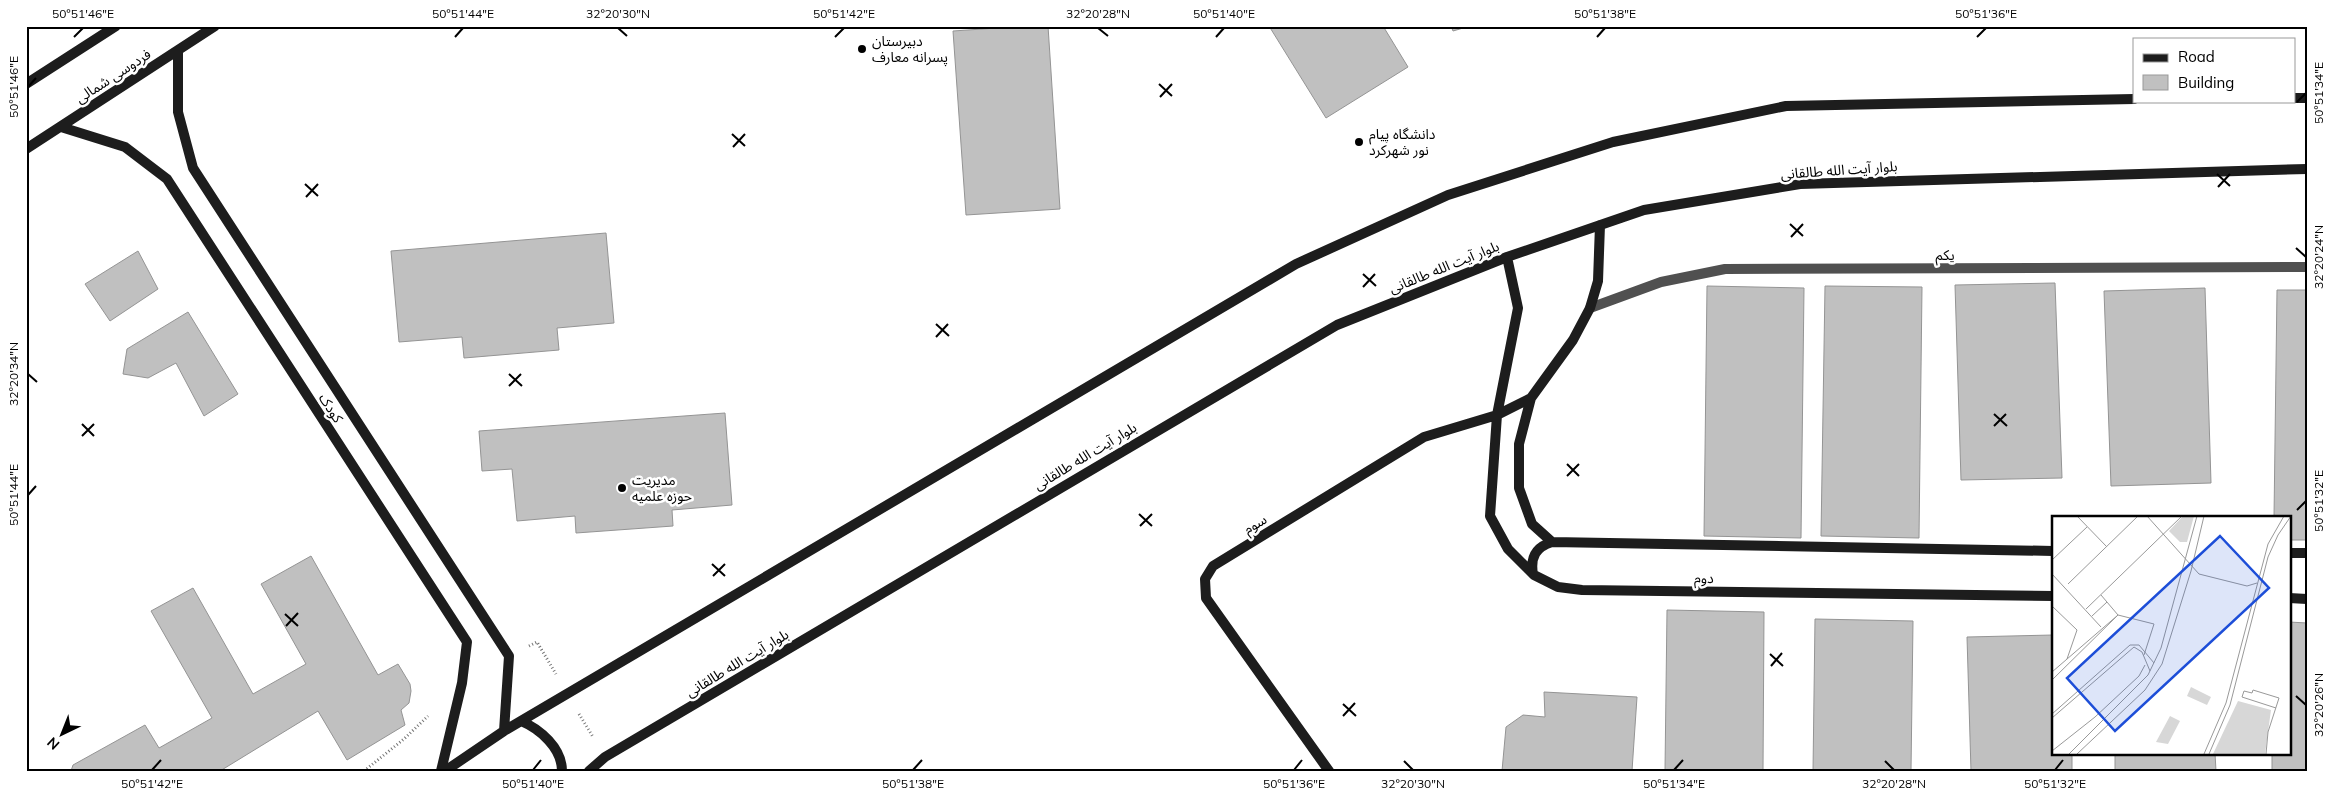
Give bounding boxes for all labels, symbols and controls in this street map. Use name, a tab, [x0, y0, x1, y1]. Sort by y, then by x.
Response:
text: 50°51'46"E	[52, 6, 114, 21]
text: 50°51'44"E	[432, 6, 494, 21]
text: 32°20'30"N	[586, 6, 650, 21]
text: 50°51'42"E	[813, 6, 875, 21]
text: 32°20'28"N	[1066, 6, 1130, 21]
text: 50°51'40"E	[1193, 6, 1255, 21]
text: 50°51'38"E	[1574, 6, 1636, 21]
text: 50°51'36"E	[1955, 6, 2017, 21]
place label: دبیرستان پسرانه معارف	[872, 32, 948, 67]
legend	[2133, 38, 2296, 102]
marker: دبیرستان پسرانه معارف	[856, 43, 868, 55]
street label: فردوسی شمالی	[72, 45, 154, 107]
text: Road	[2178, 47, 2215, 66]
text: 50°51'46"E	[6, 56, 21, 118]
text: 50°51'34"E	[2311, 62, 2326, 124]
text: Building	[2178, 73, 2234, 92]
place label: دانشگاه پیام نور شهرکرد	[1369, 125, 1436, 159]
marker: دانشگاه پیام نور شهرکرد	[1353, 136, 1365, 148]
street label: بلوار آیت الله طالقانی	[1780, 157, 1898, 183]
text: 32°20'24"N	[2311, 225, 2326, 289]
street label: بلوار آیت الله طالقانی	[1386, 237, 1502, 297]
street label: یکم	[1935, 246, 1955, 266]
text: 32°20'34"N	[6, 342, 21, 406]
street label: کودک	[315, 390, 347, 426]
street label: بلوار آیت الله طالقانی	[1030, 418, 1140, 494]
text: 50°51'44"E	[6, 464, 21, 526]
text: 50°51'32"E	[2311, 470, 2326, 532]
place label: مدیریت حوزه علمیه	[632, 471, 692, 505]
marker: مدیریت حوزه علمیه	[616, 482, 628, 494]
street label: سوم	[1240, 510, 1271, 540]
inset map	[2052, 516, 2290, 754]
street label: دوم	[1694, 569, 1714, 589]
street label: بلوار آیت الله طالقانی	[682, 625, 792, 701]
text: 32°20'26"N	[2311, 673, 2326, 737]
north arrow	[38, 710, 88, 760]
text: N	[43, 733, 63, 754]
text: 50°51'42"E	[121, 776, 183, 791]
text: 50°51'40"E	[502, 776, 564, 791]
text: 50°51'38"E	[882, 776, 944, 791]
text: 50°51'36"E	[1263, 776, 1325, 791]
text: 32°20'30"N	[1381, 776, 1445, 791]
text: 50°51'34"E	[1643, 776, 1705, 791]
text: 32°20'28"N	[1862, 776, 1926, 791]
text: 50°51'32"E	[2024, 776, 2086, 791]

